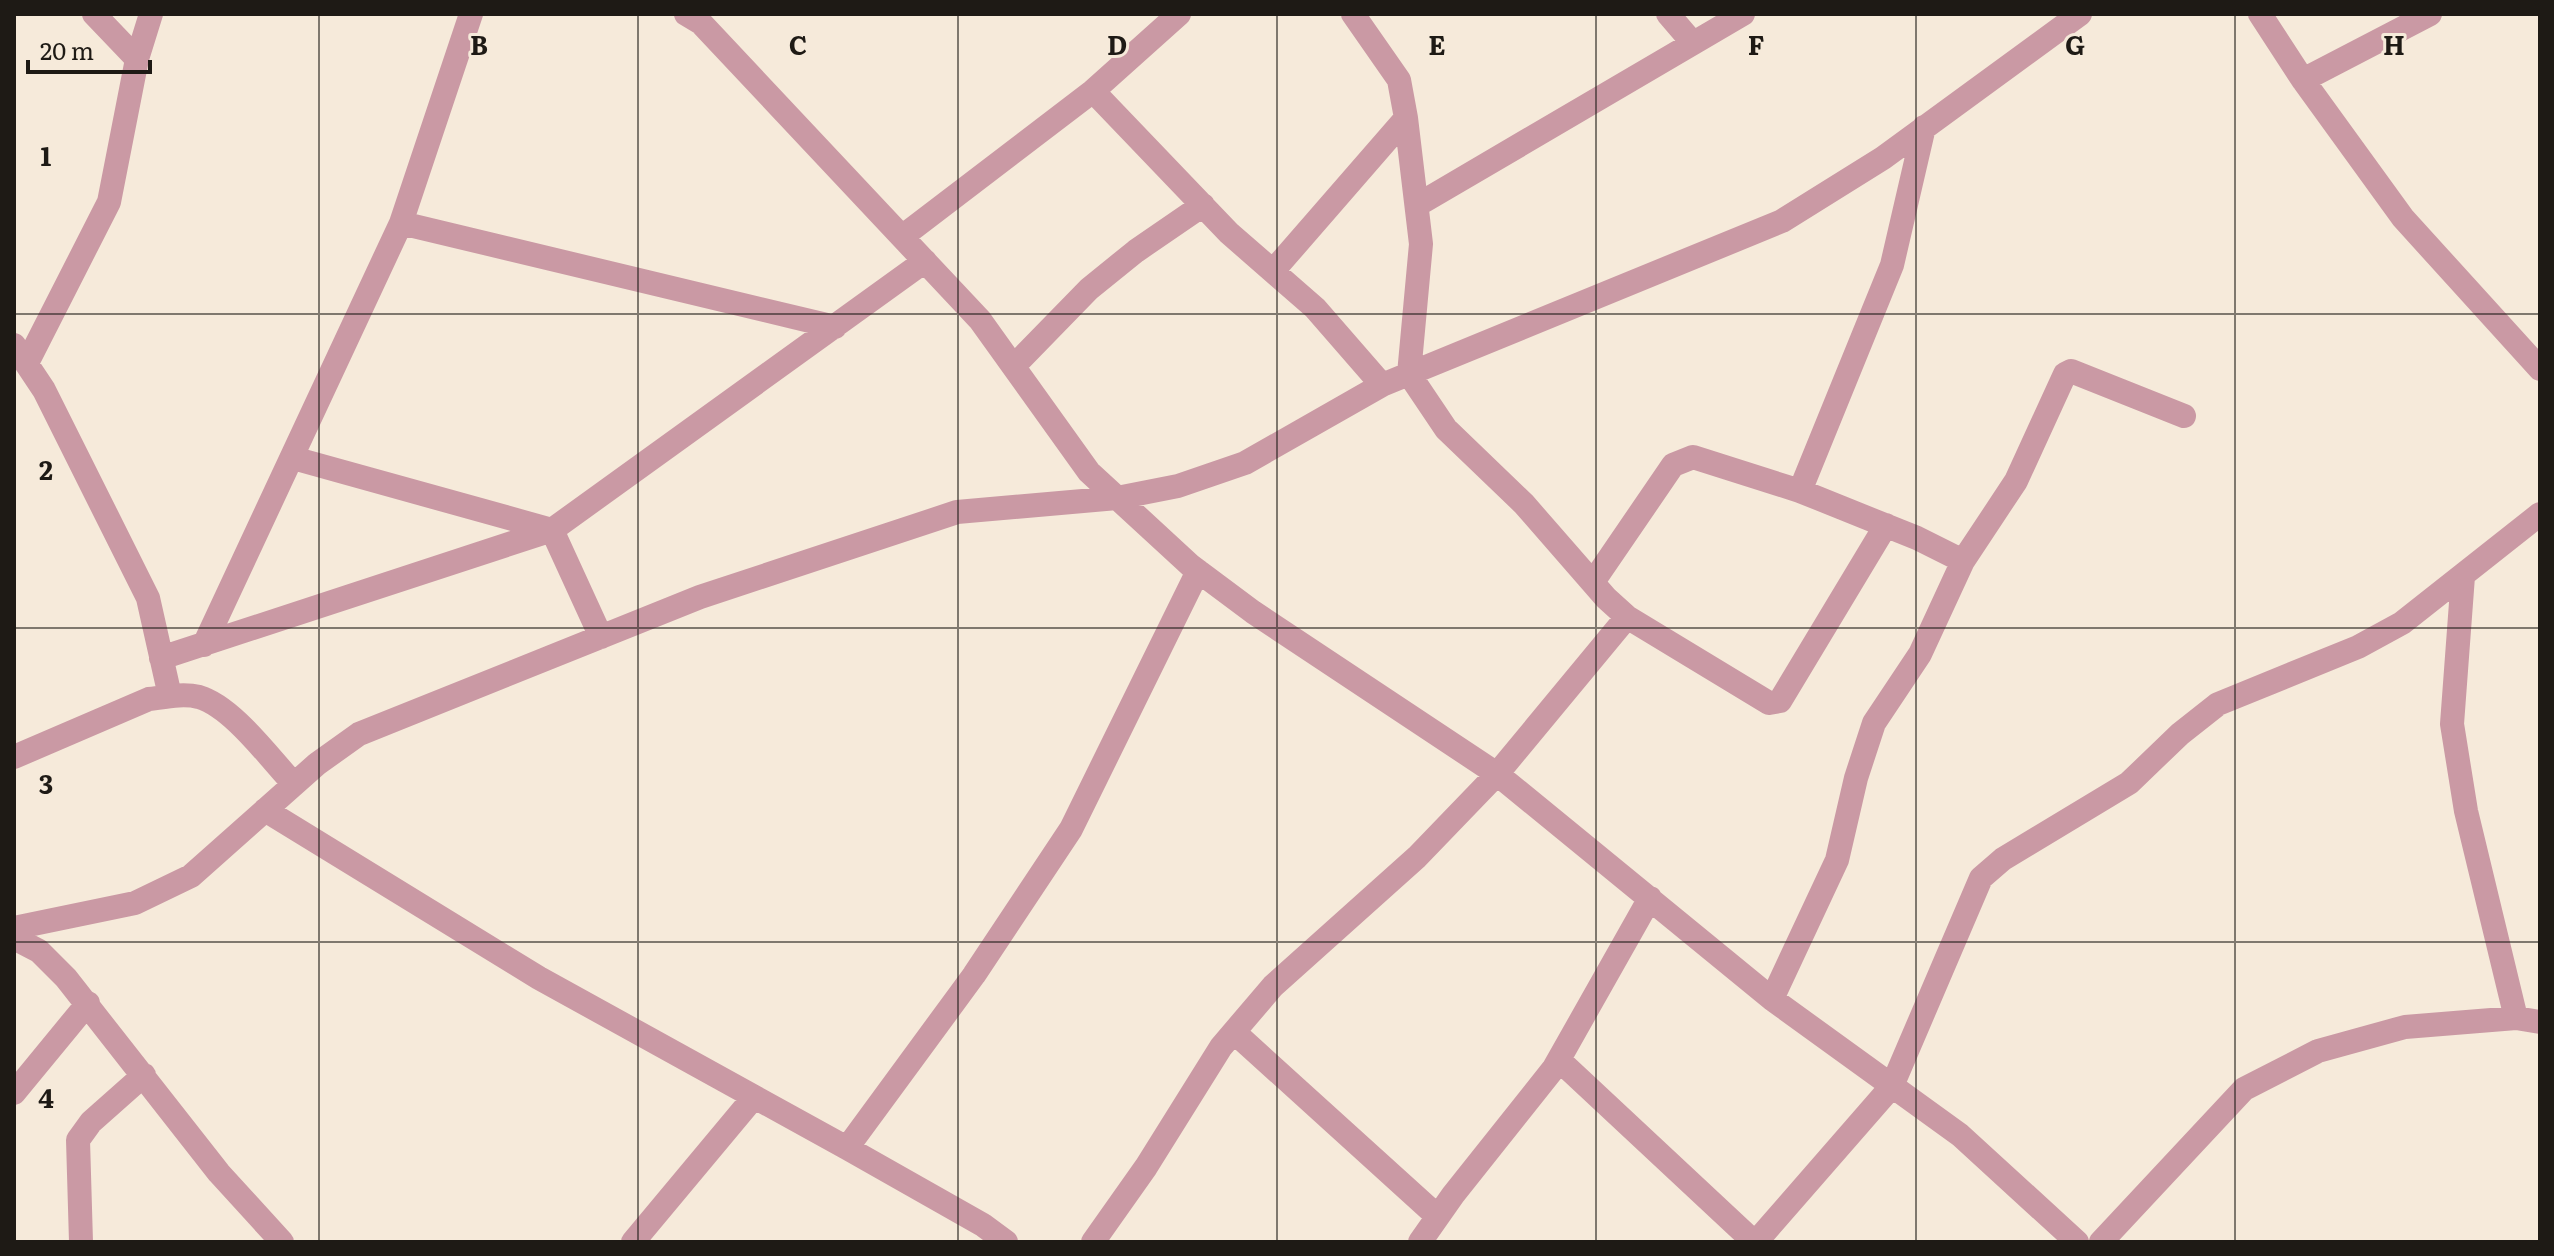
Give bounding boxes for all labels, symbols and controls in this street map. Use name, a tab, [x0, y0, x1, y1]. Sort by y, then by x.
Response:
scale bar	[28, 24, 150, 74]
text: B	[470, 24, 488, 63]
text: C	[789, 24, 807, 63]
text: D	[1107, 24, 1127, 63]
text: E	[1428, 24, 1446, 63]
text: F	[1748, 24, 1764, 63]
text: G	[2065, 24, 2085, 63]
text: H	[2383, 24, 2405, 63]
text: 20 m	[40, 32, 94, 67]
text: 1	[41, 135, 52, 174]
text: 2	[39, 449, 53, 488]
text: 3	[39, 763, 53, 802]
text: 4	[38, 1077, 54, 1116]

